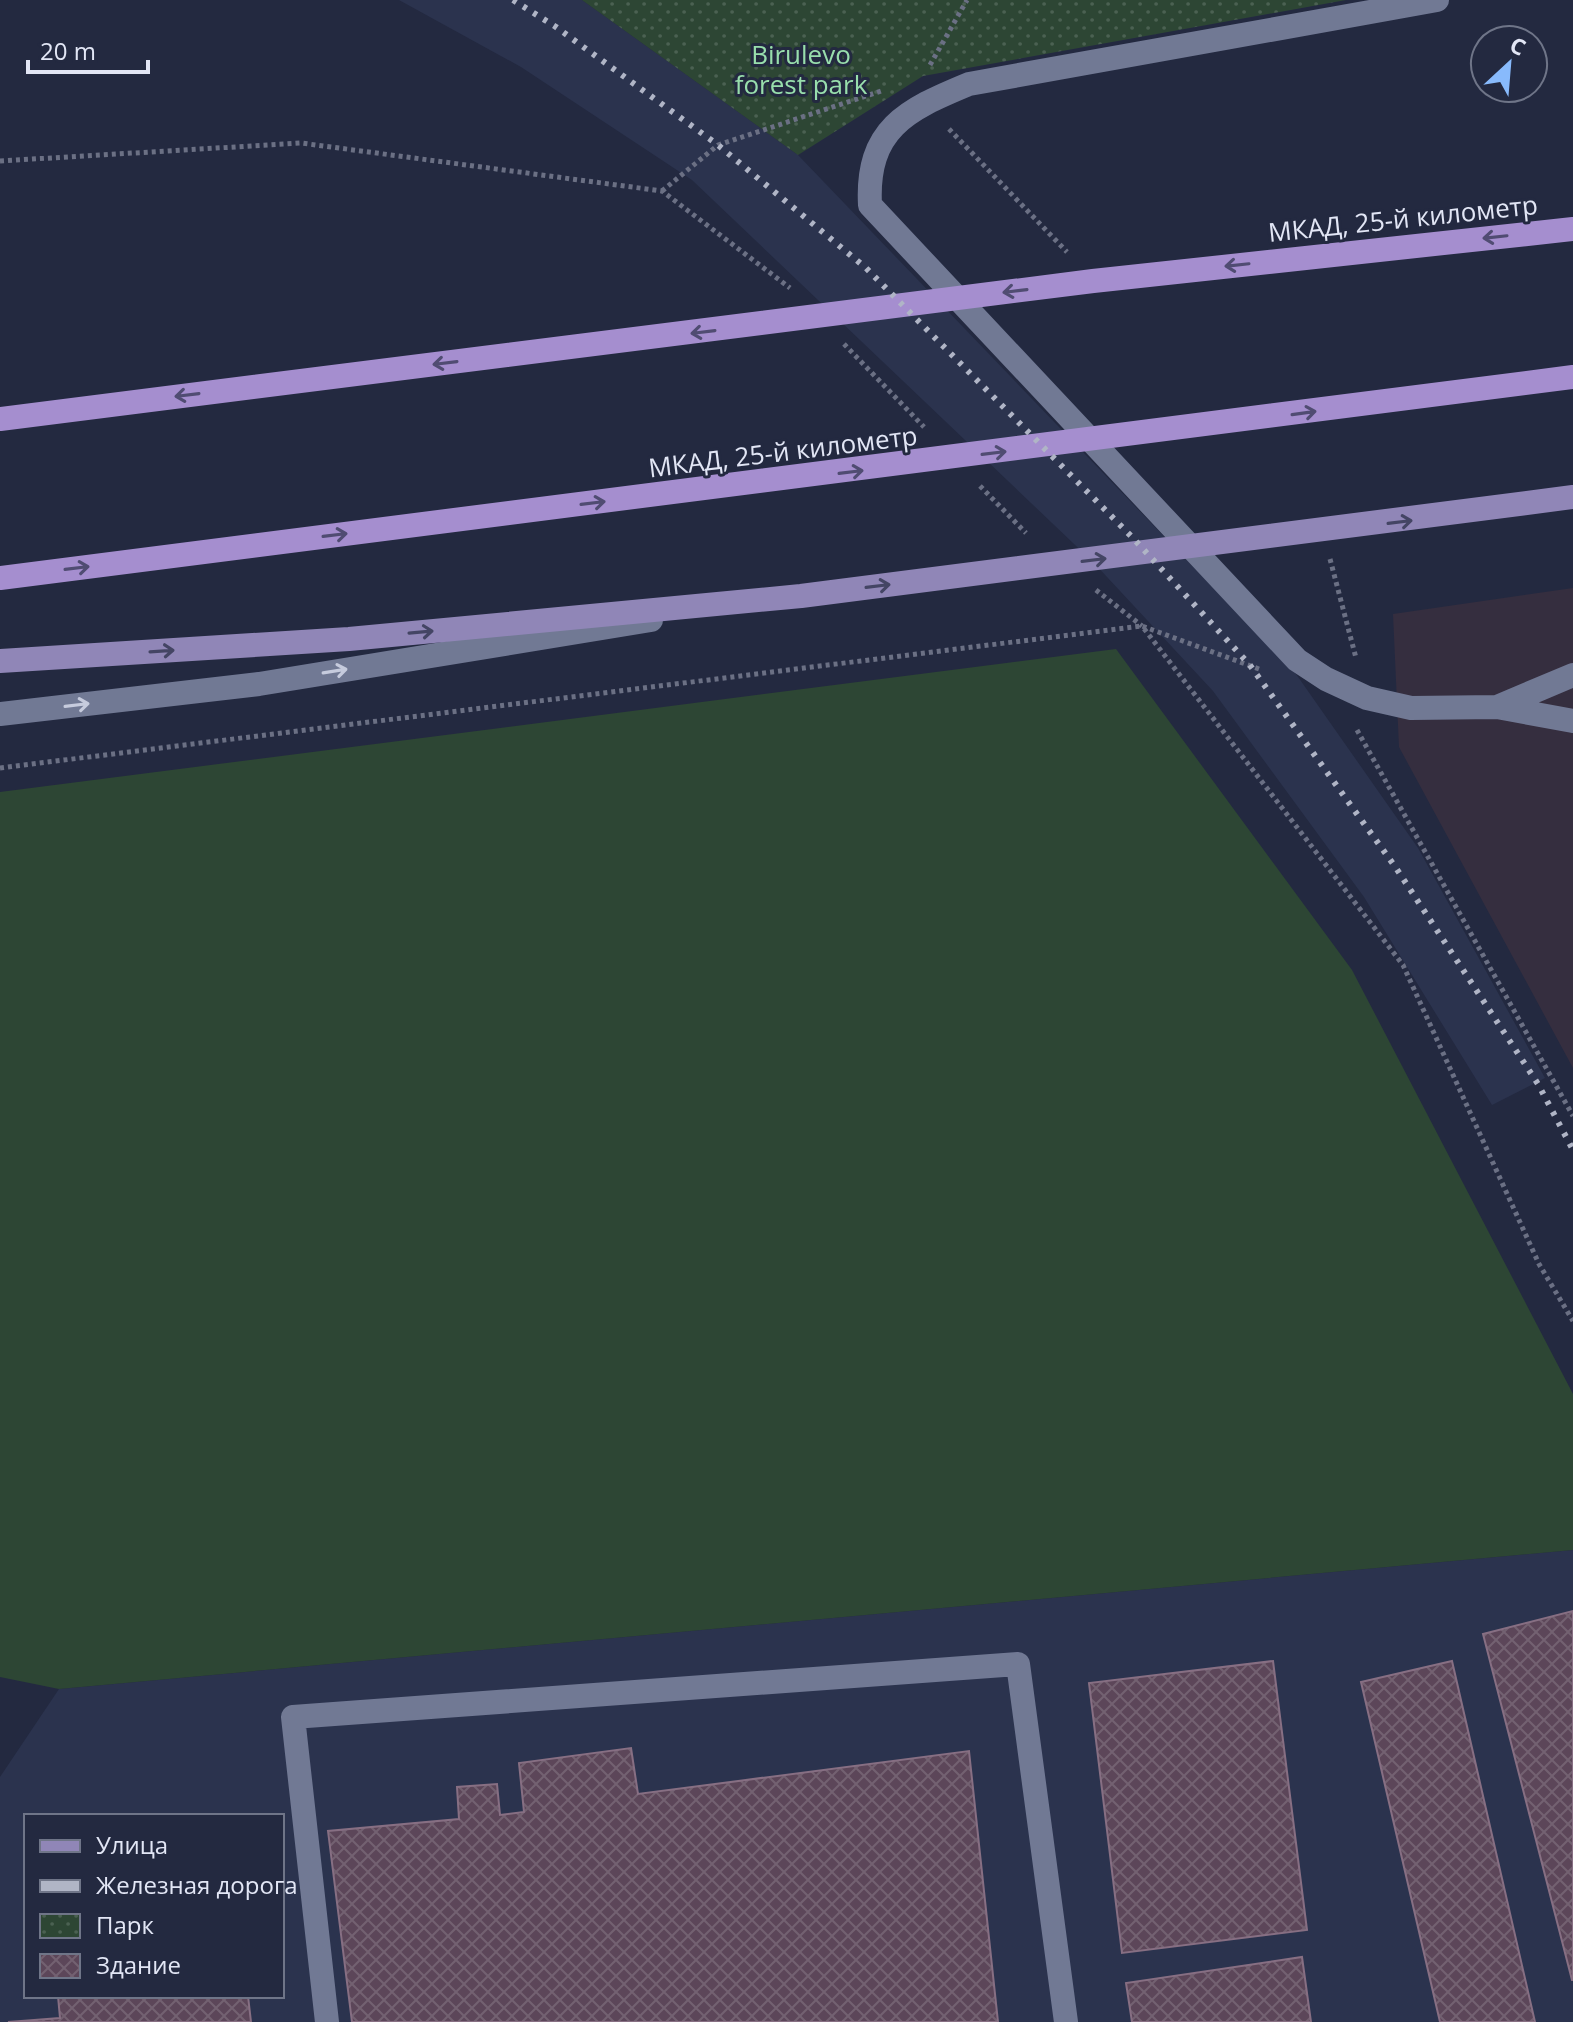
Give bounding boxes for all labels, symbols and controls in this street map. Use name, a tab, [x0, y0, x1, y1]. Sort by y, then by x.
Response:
scale bar	[28, 24, 148, 74]
north arrow	[1469, 24, 1549, 104]
text: С	[1505, 29, 1531, 62]
text: 20 m	[40, 34, 96, 67]
park label: Birulevo forest park	[735, 36, 868, 102]
street label: МКАД, 25-й километр	[1266, 186, 1539, 250]
one-way arrow	[1483, 230, 1509, 245]
one-way arrow	[1224, 258, 1251, 273]
one-way arrow	[1003, 284, 1028, 299]
one-way arrow	[690, 324, 717, 339]
one-way arrow	[432, 356, 459, 371]
one-way arrow	[174, 388, 201, 403]
one-way arrow	[1291, 405, 1316, 420]
street label: МКАД, 25-й километр	[646, 417, 919, 485]
one-way arrow	[980, 446, 1007, 461]
one-way arrow	[838, 464, 864, 479]
one-way arrow	[579, 496, 606, 511]
one-way arrow	[1386, 514, 1413, 529]
one-way arrow	[321, 528, 348, 543]
one-way arrow	[1080, 552, 1107, 567]
one-way arrow	[63, 560, 90, 575]
one-way arrow	[865, 579, 891, 594]
one-way arrow	[407, 625, 434, 640]
one-way arrow	[148, 643, 175, 658]
one-way arrow	[322, 663, 347, 678]
one-way arrow	[64, 697, 90, 712]
legend	[24, 1814, 284, 1998]
text: Улица	[96, 1828, 168, 1861]
text: Железная дорога	[96, 1868, 298, 1901]
text: Парк	[96, 1908, 154, 1941]
text: Здание	[96, 1948, 181, 1981]

